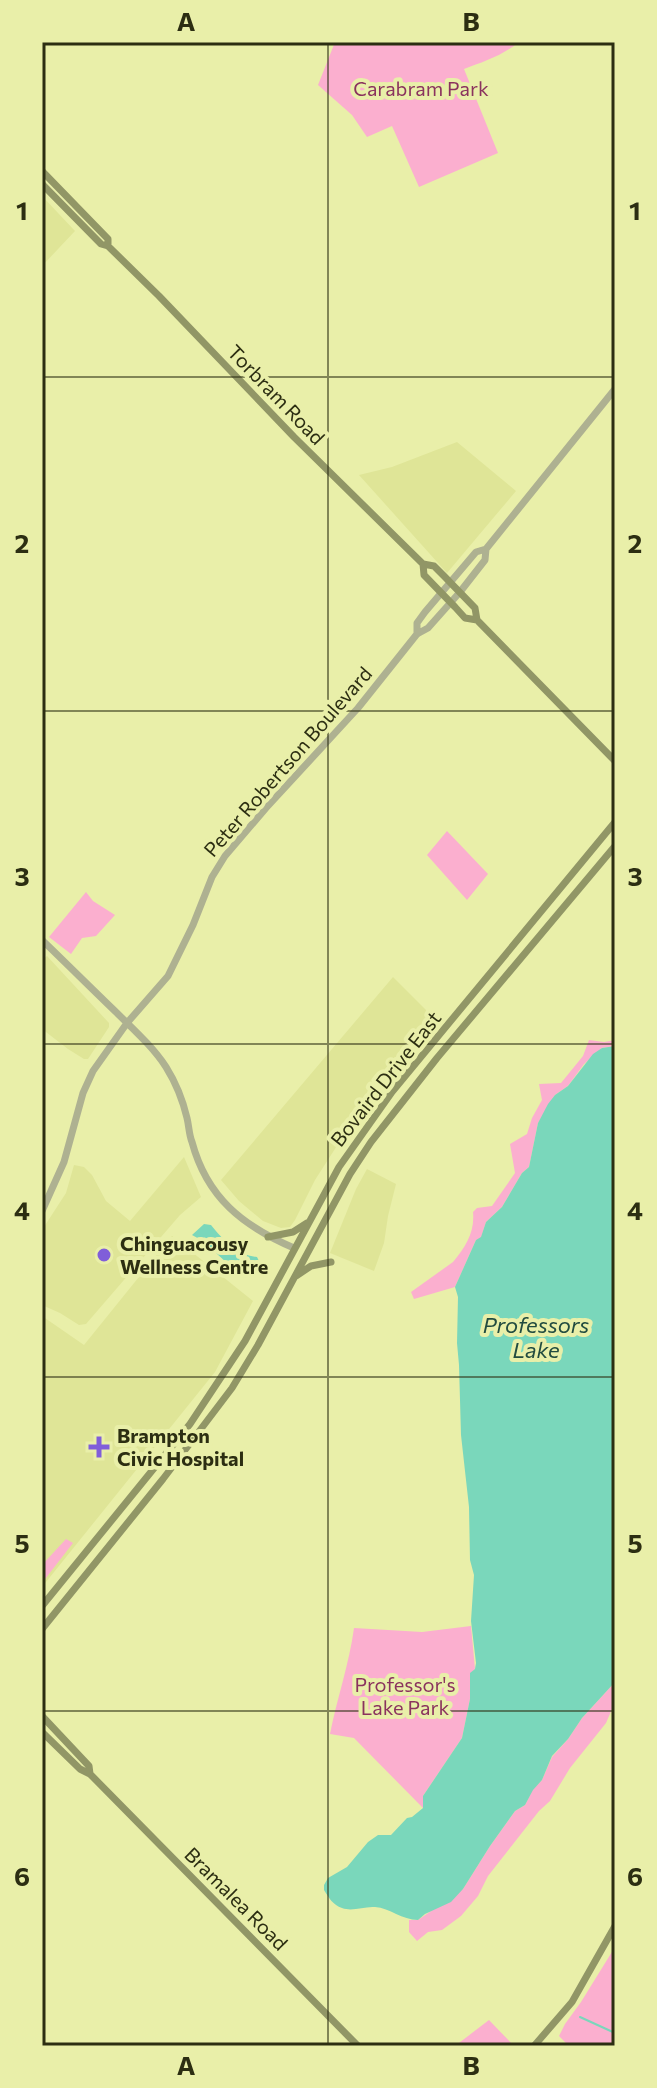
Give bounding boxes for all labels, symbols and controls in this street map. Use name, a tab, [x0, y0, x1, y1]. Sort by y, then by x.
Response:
text: A	[177, 5, 196, 36]
text: B	[462, 5, 480, 36]
park label: Carabram Park	[353, 76, 489, 100]
text: 1	[16, 194, 28, 225]
text: 1	[629, 194, 641, 225]
street label: Torbram Road	[223, 339, 330, 449]
text: 2	[15, 527, 29, 558]
text: 2	[628, 527, 642, 558]
street label: Peter Robertson Boulevard	[198, 661, 376, 861]
text: 3	[14, 860, 30, 891]
text: 3	[627, 860, 643, 891]
street label: Bovaird Drive East	[325, 1006, 445, 1151]
text: 4	[14, 1194, 30, 1225]
text: 4	[627, 1194, 643, 1225]
place label: Chinguacousy Wellness Centre	[120, 1231, 268, 1278]
marker: Chinguacousy Wellness Centre	[95, 1246, 113, 1264]
water label: Professors Lake	[483, 1311, 589, 1363]
place label: Brampton Civic Hospital	[117, 1423, 244, 1470]
marker: Brampton Civic Hospital	[88, 1436, 110, 1458]
text: 5	[14, 1527, 30, 1558]
text: 5	[627, 1527, 643, 1558]
park label: Professor's Lake Park	[354, 1672, 456, 1719]
street label: Bramalea Road	[180, 1842, 293, 1955]
text: 6	[14, 1860, 30, 1891]
text: 6	[627, 1860, 643, 1891]
text: A	[177, 2049, 196, 2080]
text: B	[462, 2049, 480, 2080]

